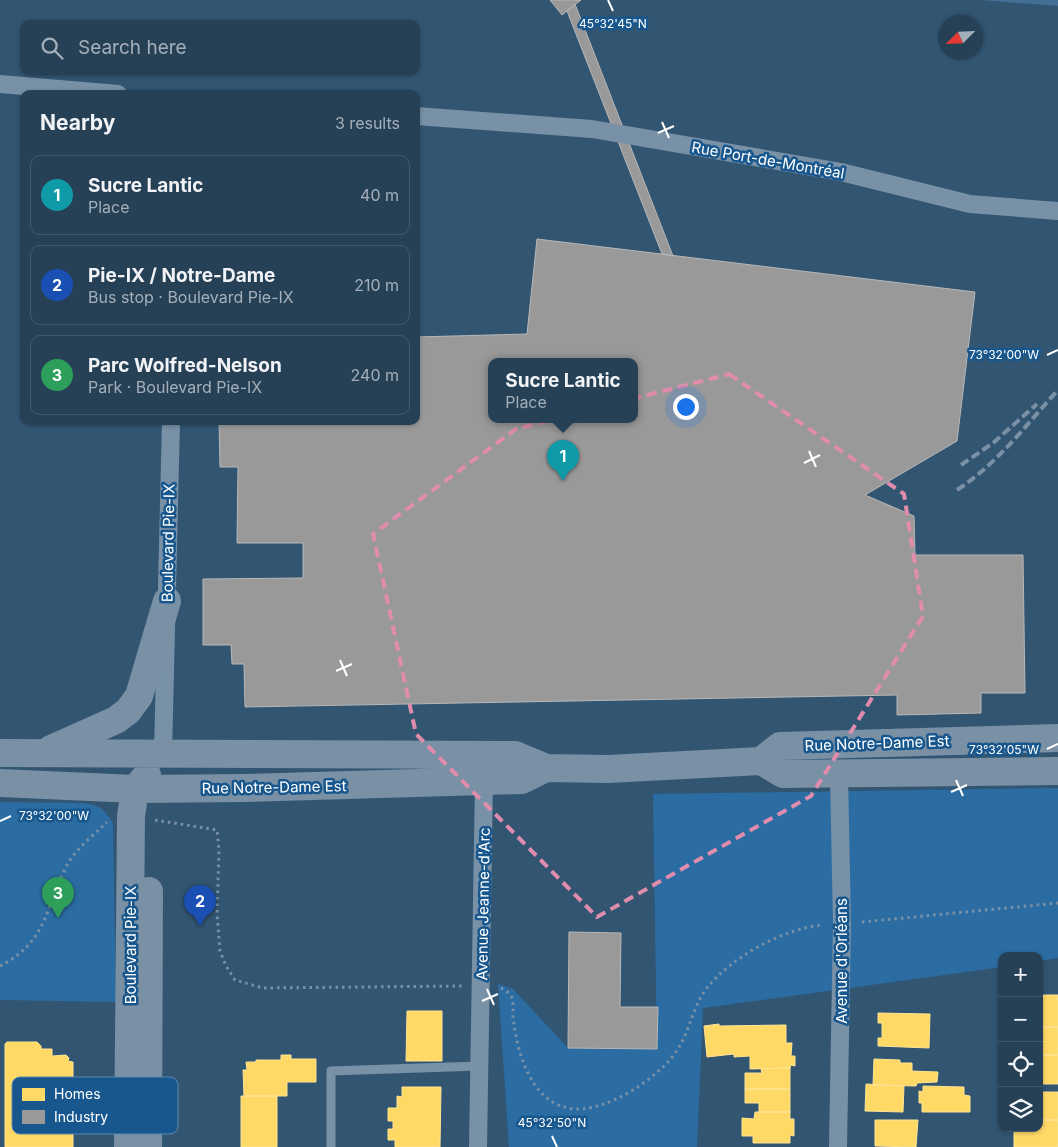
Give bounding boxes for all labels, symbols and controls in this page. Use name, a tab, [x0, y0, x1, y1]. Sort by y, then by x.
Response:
north arrow	[938, 15, 983, 60]
text: 45°32'45"N	[579, 16, 647, 31]
search box	[20, 20, 420, 75]
icon: search	[38, 34, 66, 62]
text: Search here	[78, 36, 187, 59]
text: Nearby	[40, 110, 115, 135]
text: 3 results	[335, 113, 400, 133]
street label: Rue Port-de-Montréal	[690, 137, 846, 183]
text: Sucre Lantic	[88, 174, 203, 197]
text: 1	[54, 185, 60, 205]
text: 40 m	[360, 185, 399, 205]
text: Place	[88, 197, 130, 217]
text: Pie-IX / Notre-Dame	[88, 264, 275, 287]
text: 2	[52, 275, 62, 295]
text: 210 m	[354, 275, 399, 295]
text: Bus stop · Boulevard Pie-IX	[88, 287, 294, 307]
text: 73°32'00"W	[969, 347, 1039, 362]
text: Parc Wolfred-Nelson	[88, 354, 282, 377]
popup	[488, 358, 638, 423]
text: 3	[52, 365, 62, 385]
text: 240 m	[351, 365, 399, 385]
text: Sucre Lantic	[505, 369, 621, 392]
text: Park · Boulevard Pie-IX	[88, 377, 262, 397]
text: Place	[505, 392, 547, 412]
your location	[673, 394, 699, 420]
pin: 1	[547, 440, 579, 481]
street label: Boulevard Pie-IX	[157, 484, 179, 602]
street label: Rue Notre-Dame Est	[804, 731, 950, 755]
text: 73°32'05"W	[969, 742, 1039, 757]
street label: Rue Notre-Dame Est	[201, 776, 347, 798]
text: 73°32'00"W	[19, 808, 89, 823]
street label: Avenue Jeanne-d'Arc	[472, 827, 494, 981]
pin: 3	[42, 877, 74, 918]
pin: 2	[184, 885, 216, 926]
street label: Boulevard Pie-IX	[121, 886, 140, 1004]
street label: Avenue d'Orléans	[832, 898, 851, 1024]
map controls	[998, 952, 1043, 1132]
button: +	[998, 952, 1043, 997]
button: −	[998, 997, 1043, 1042]
button: locate	[998, 1042, 1043, 1087]
legend	[12, 1077, 178, 1134]
text: Homes	[54, 1085, 101, 1102]
button: layers	[998, 1087, 1043, 1132]
text: Industry	[54, 1108, 108, 1125]
text: 45°32'50"N	[518, 1115, 586, 1130]

